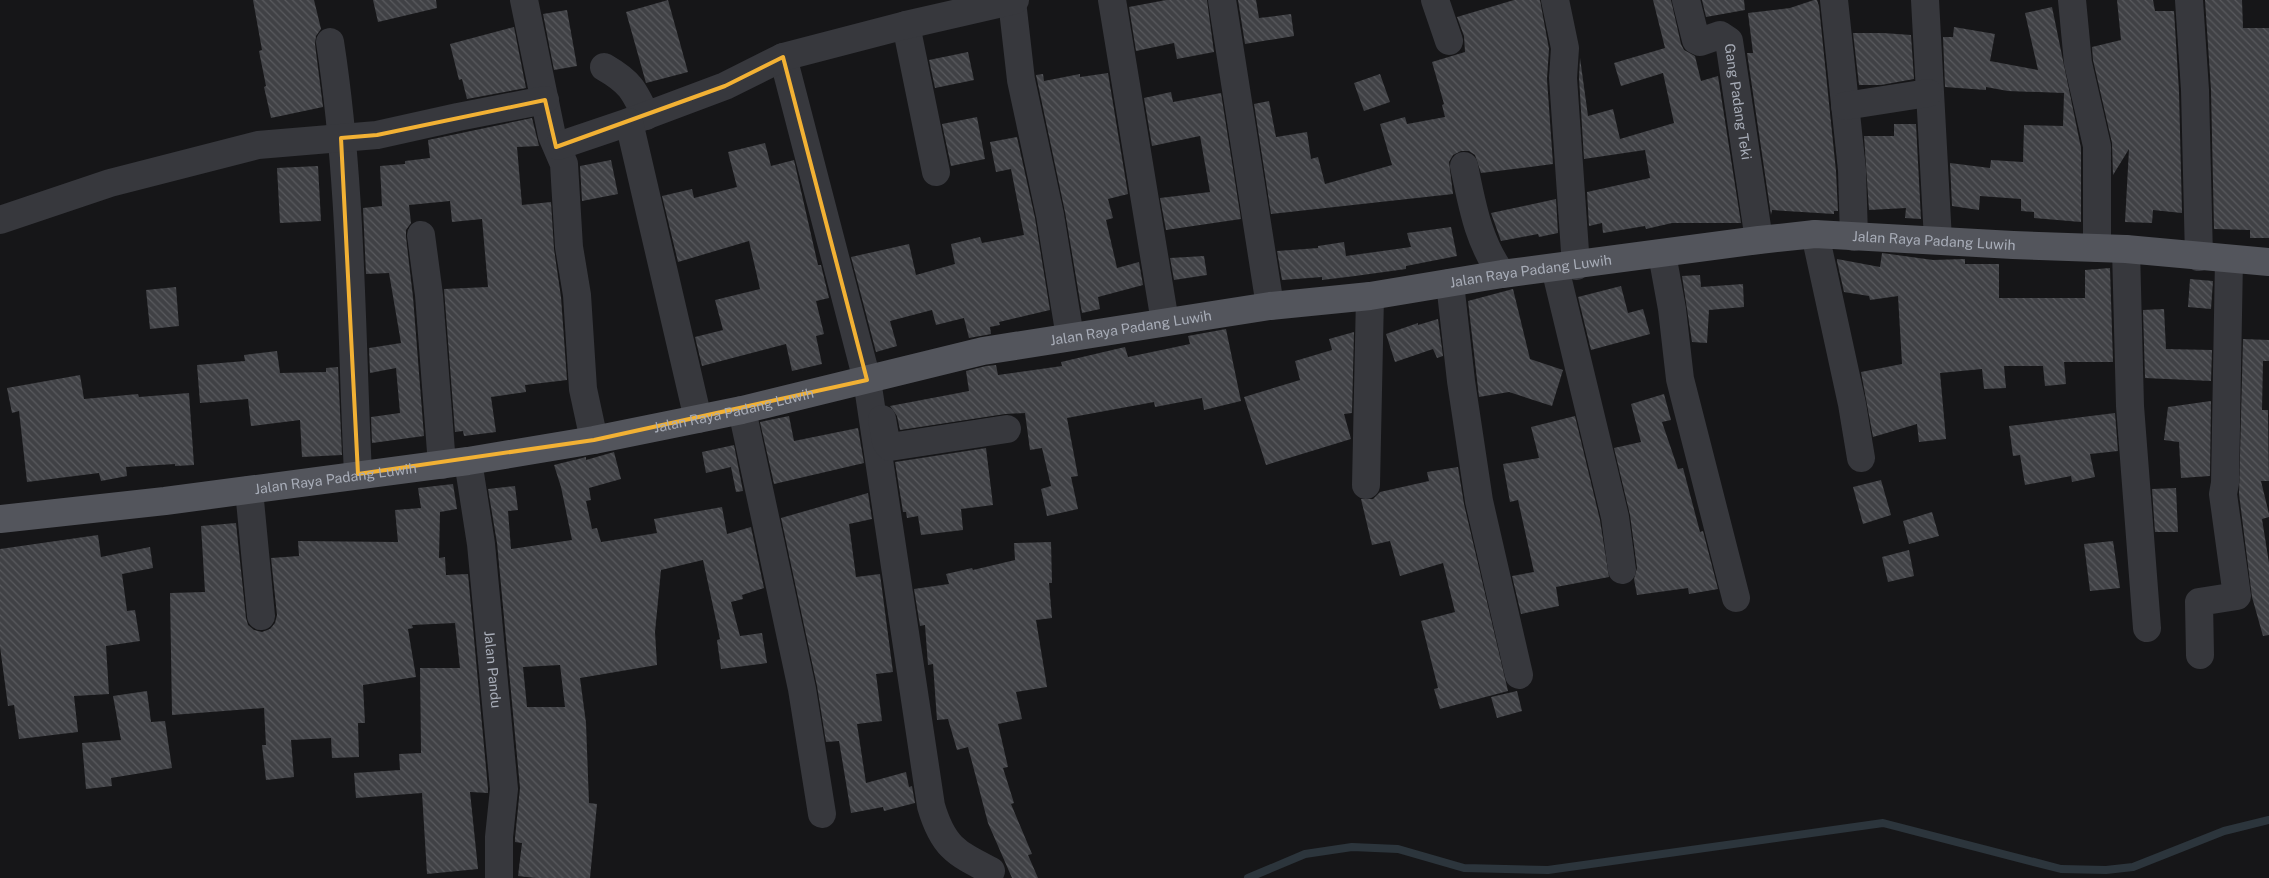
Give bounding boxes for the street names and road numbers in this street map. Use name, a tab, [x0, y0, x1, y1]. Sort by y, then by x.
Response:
street label: Gang Padang Teki	[1721, 42, 1755, 161]
street label: Jalan Raya Padang Luwih	[1852, 228, 2016, 253]
street label: Jalan Raya Padang Luwih	[1448, 252, 1613, 291]
street label: Jalan Raya Padang Luwih	[1049, 307, 1213, 348]
street label: Jalan Raya Padang Luwih	[652, 385, 815, 436]
street label: Jalan Raya Padang Luwih	[253, 460, 418, 497]
street label: Jalan Pandu	[481, 630, 504, 709]

